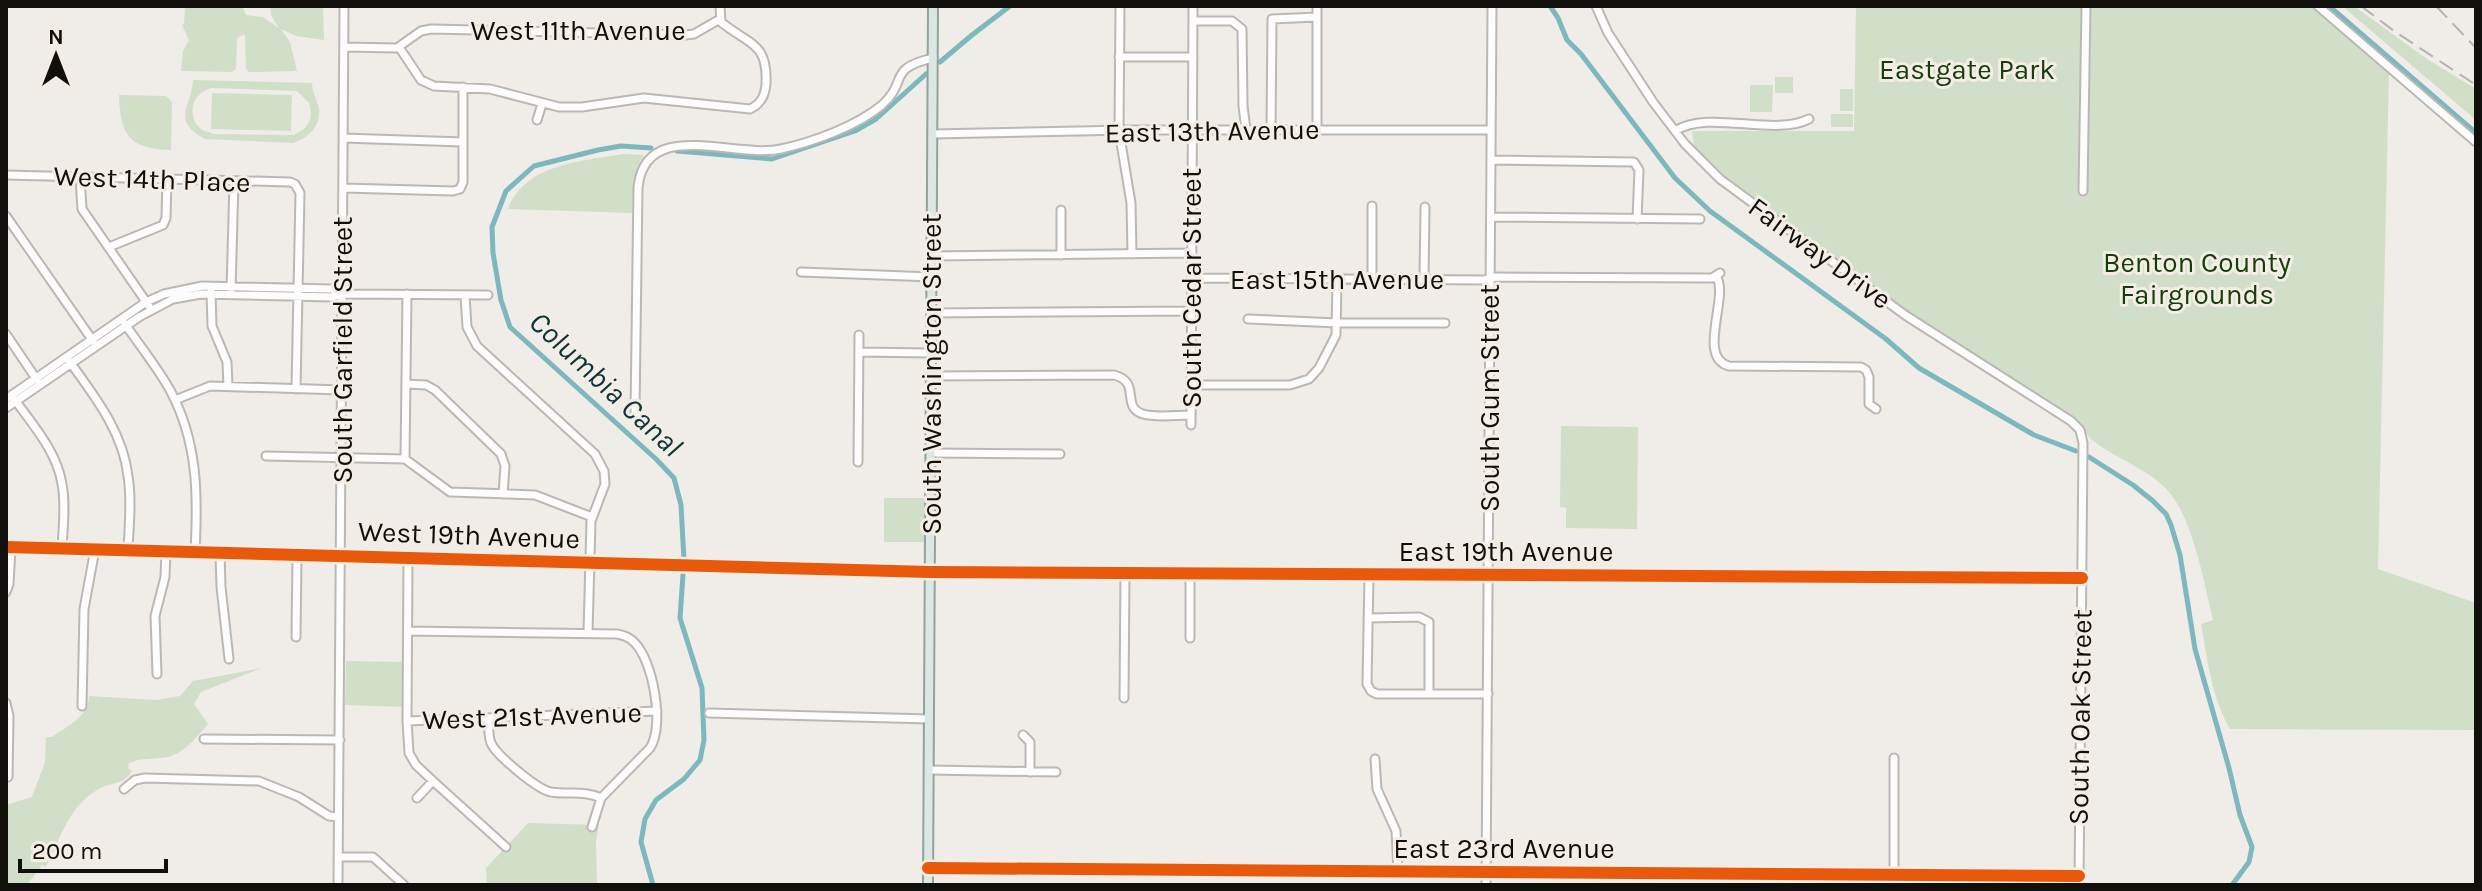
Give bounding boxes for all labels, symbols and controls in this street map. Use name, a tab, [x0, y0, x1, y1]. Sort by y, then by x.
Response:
street label: West 11th Avenue	[470, 14, 686, 47]
north arrow	[16, 16, 96, 96]
text: N	[48, 24, 64, 50]
park label: Eastgate Park	[1879, 53, 2055, 86]
street label: East 13th Avenue	[1104, 113, 1320, 149]
street label: West 14th Place	[53, 159, 251, 199]
street label: South Cedar Street	[1175, 168, 1208, 408]
street label: Fairway Drive	[1742, 190, 1898, 316]
street label: South Washington Street	[915, 213, 948, 535]
street label: South Garfield Street	[326, 216, 359, 484]
park label: Benton County Fairgrounds	[2103, 246, 2291, 311]
street label: East 15th Avenue	[1230, 263, 1444, 296]
street label: South Gum Street	[1473, 284, 1506, 512]
water label: Columbia Canal	[522, 304, 690, 464]
street label: West 19th Avenue	[357, 515, 581, 555]
street label: East 19th Avenue	[1399, 535, 1613, 568]
street label: South Oak Street	[2062, 609, 2098, 825]
street label: West 21st Avenue	[422, 696, 642, 736]
scale bar	[20, 823, 166, 873]
street label: East 23rd Avenue	[1393, 832, 1615, 865]
text: 200 m	[32, 837, 103, 865]

